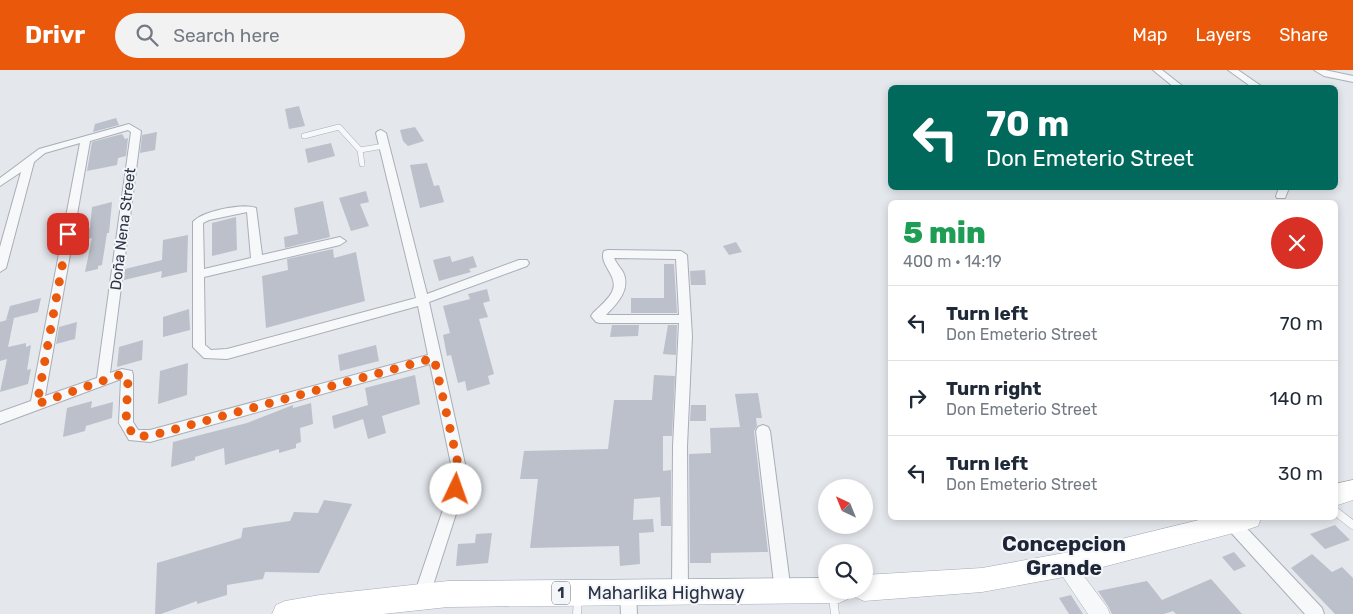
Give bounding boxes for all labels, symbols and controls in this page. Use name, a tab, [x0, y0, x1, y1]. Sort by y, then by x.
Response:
search box	[115, 13, 465, 58]
text: Drivr	[25, 21, 85, 49]
icon: search	[133, 21, 161, 49]
text: Search here	[173, 24, 280, 47]
text: Map	[1133, 24, 1168, 46]
text: Layers	[1196, 24, 1251, 46]
text: Share	[1279, 24, 1328, 46]
text: 70 m	[986, 103, 1069, 145]
icon: left	[903, 105, 968, 170]
text: Don Emeterio Street	[986, 145, 1194, 172]
street label: Doña Nena Street	[107, 167, 139, 291]
pin	[47, 213, 89, 255]
text: 5 min	[903, 215, 986, 251]
button: close	[1271, 217, 1323, 269]
icon: arrive	[54, 220, 82, 248]
text: 400 m · 14:19	[903, 252, 1002, 271]
text: Turn left	[946, 302, 1028, 325]
icon: left	[903, 309, 931, 337]
text: 70 m	[1280, 312, 1323, 335]
text: Don Emeterio Street	[946, 325, 1097, 344]
text: Turn right	[946, 377, 1041, 400]
icon: right	[903, 384, 931, 412]
text: 140 m	[1269, 387, 1323, 410]
text: Don Emeterio Street	[946, 400, 1097, 419]
text: Turn left	[946, 452, 1028, 475]
icon: left	[903, 459, 931, 487]
position arrow	[429, 462, 481, 514]
text: 30 m	[1278, 462, 1323, 485]
text: Don Emeterio Street	[946, 475, 1097, 494]
north arrow	[818, 479, 872, 534]
map controls	[818, 479, 873, 599]
district label: Concepcion Grande	[1002, 531, 1126, 580]
button: search	[818, 544, 873, 599]
road number: 1	[552, 582, 570, 604]
street label: Maharlika Highway	[588, 582, 744, 604]

